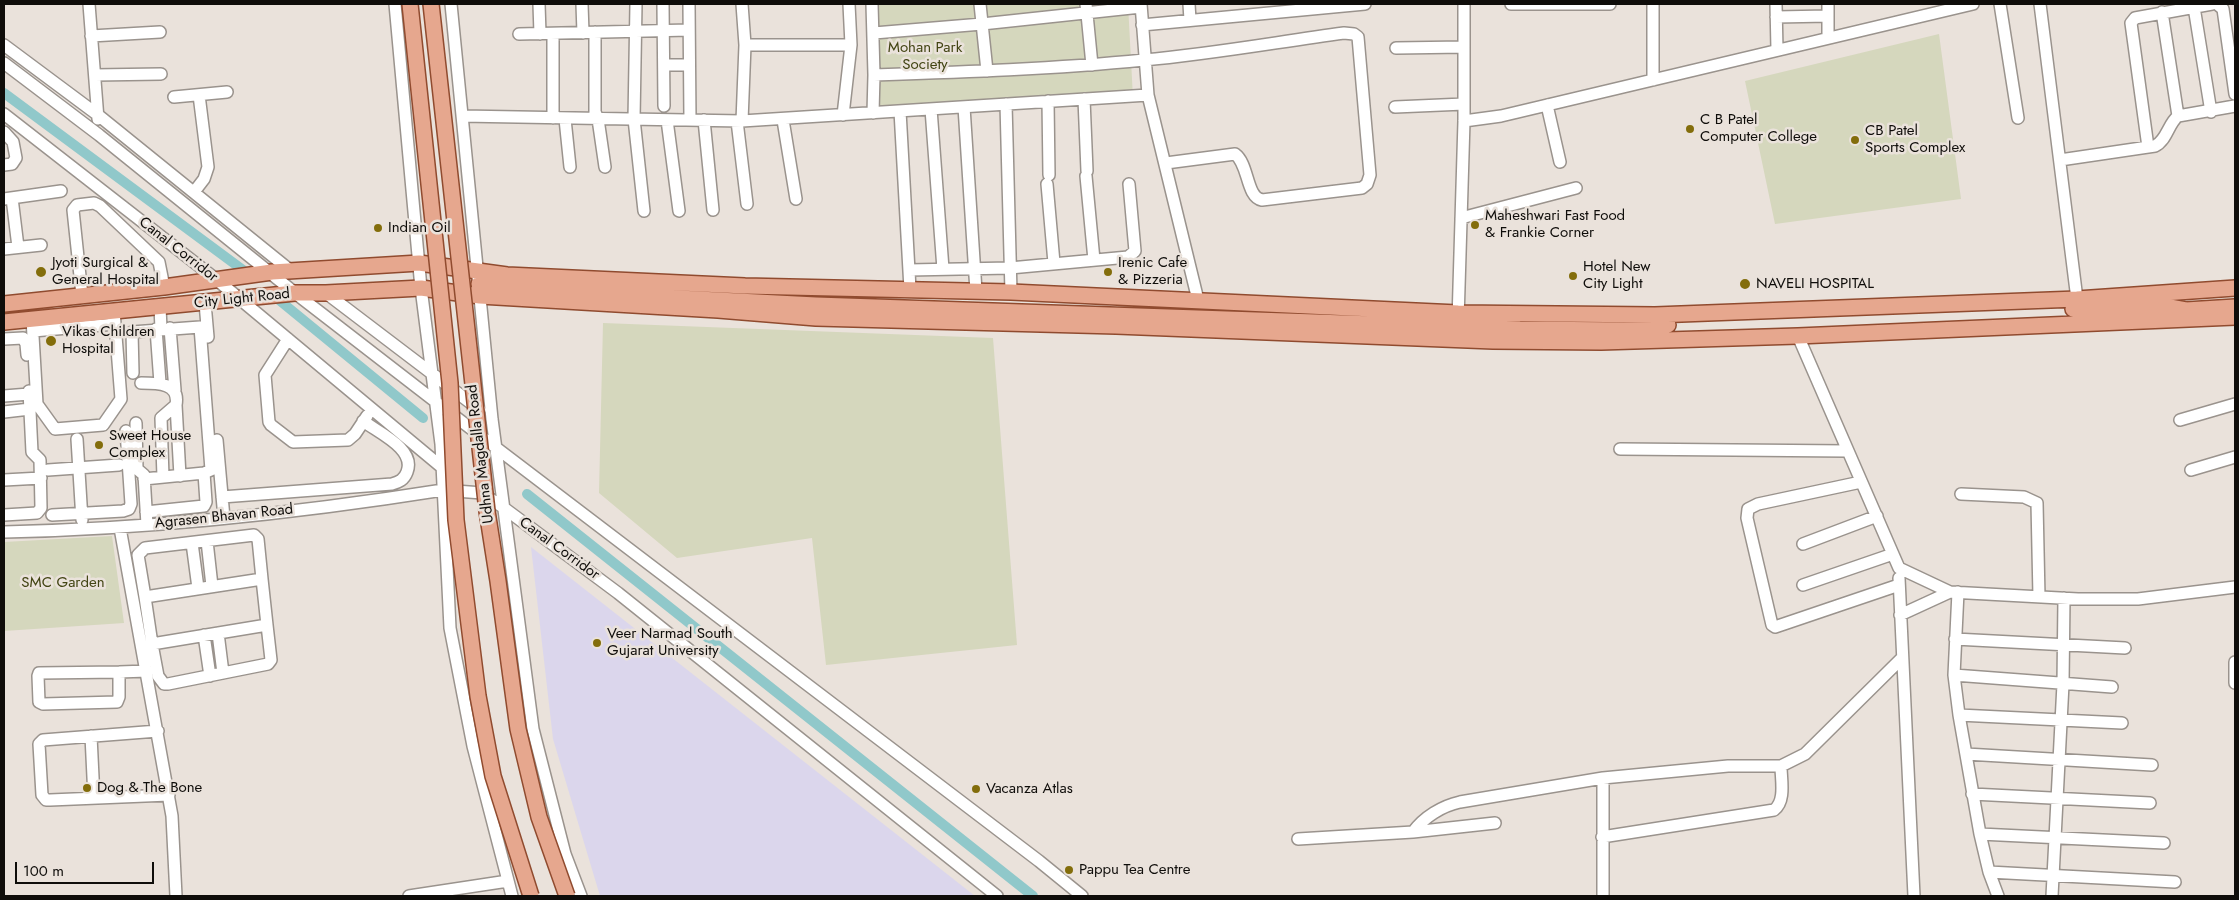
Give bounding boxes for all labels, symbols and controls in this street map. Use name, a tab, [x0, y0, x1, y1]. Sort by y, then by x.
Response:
park label: Mohan Park Society	[888, 39, 962, 74]
place label: C B Patel Computer College	[1700, 111, 1817, 146]
place label: CB Patel Sports Complex	[1865, 122, 1965, 157]
marker: C B Patel Computer College	[1684, 123, 1696, 135]
marker: CB Patel Sports Complex	[1849, 134, 1861, 146]
place label: Maheshwari Fast Food & Frankie Corner	[1485, 207, 1625, 242]
street label: Canal Corridor	[135, 214, 221, 286]
place label: Indian Oil	[388, 219, 451, 237]
marker: Maheshwari Fast Food & Frankie Corner	[1469, 219, 1481, 231]
marker: Indian Oil	[372, 222, 384, 234]
place label: Jyoti Surgical & General Hospital	[52, 254, 159, 289]
place label: Irenic Cafe & Pizzeria	[1118, 254, 1187, 289]
place label: Hotel New City Light	[1583, 258, 1651, 293]
marker: Jyoti Surgical & General Hospital	[34, 265, 48, 279]
marker: Irenic Cafe & Pizzeria	[1102, 266, 1114, 278]
marker: Hotel New City Light	[1567, 270, 1579, 282]
place label: NAVELI HOSPITAL	[1756, 275, 1874, 293]
marker: NAVELI HOSPITAL	[1738, 277, 1752, 291]
street label: City Light Road	[193, 285, 291, 313]
place label: Vikas Children Hospital	[62, 323, 155, 358]
marker: Vikas Children Hospital	[44, 334, 58, 348]
street label: Udhna Magdalla Road	[464, 383, 498, 525]
place label: Sweet House Complex	[109, 427, 191, 462]
marker: Sweet House Complex	[93, 439, 105, 451]
street label: Agrasen Bhavan Road	[154, 501, 294, 533]
street label: Canal Corridor	[515, 514, 603, 584]
park label: SMC Garden	[21, 574, 105, 592]
place label: Veer Narmad South Gujarat University	[607, 625, 733, 660]
marker: Veer Narmad South Gujarat University	[591, 637, 603, 649]
place label: Dog & The Bone	[97, 779, 202, 797]
place label: Vacanza Atlas	[986, 780, 1073, 798]
marker: Dog & The Bone	[81, 782, 93, 794]
marker: Vacanza Atlas	[970, 783, 982, 795]
scale bar	[18, 852, 156, 884]
text: 100 m	[23, 860, 64, 882]
place label: Pappu Tea Centre	[1079, 861, 1190, 879]
marker: Pappu Tea Centre	[1063, 864, 1075, 876]

